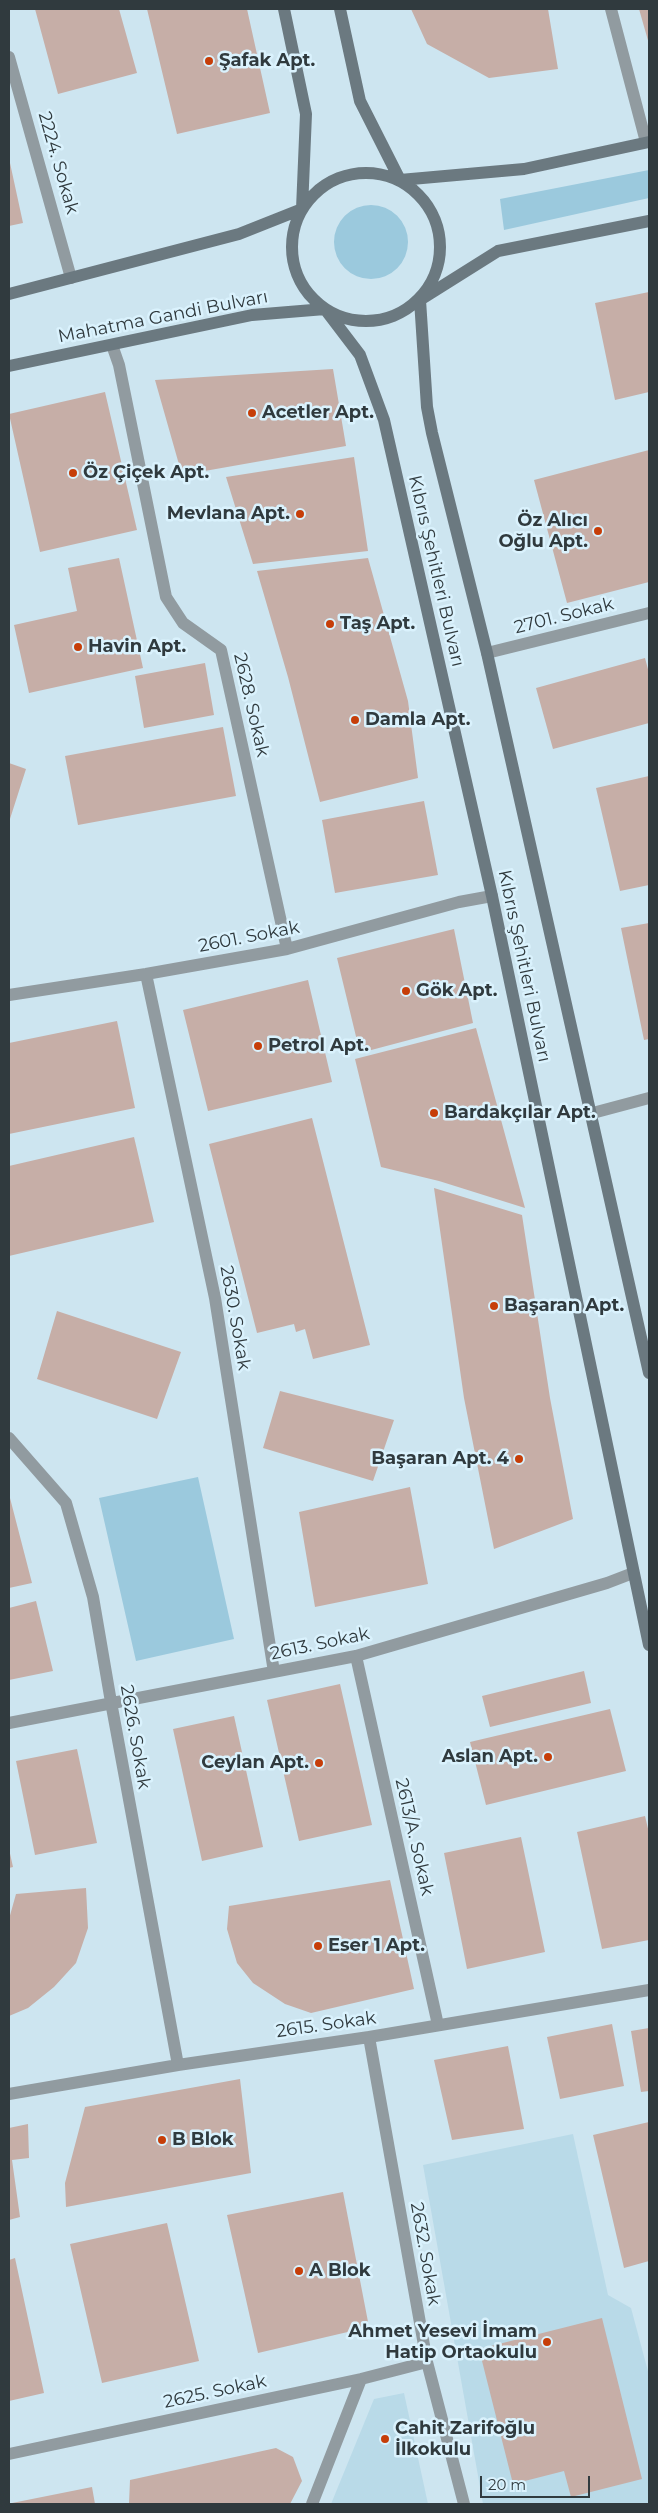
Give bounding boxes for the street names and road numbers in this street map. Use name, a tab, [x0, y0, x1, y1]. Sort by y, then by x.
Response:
street label: 2224. Sokak	[33, 109, 83, 217]
street label: Mahatma Gandi Bulvarı	[56, 286, 270, 348]
street label: Kıbrıs Şehitleri Bulvarı	[403, 473, 469, 669]
street label: 2701. Sokak	[512, 593, 616, 639]
street label: 2628. Sokak	[229, 651, 273, 759]
street label: Kıbrıs Şehitleri Bulvarı	[493, 868, 555, 1064]
street label: 2601. Sokak	[197, 917, 301, 957]
street label: 2630. Sokak	[215, 1264, 255, 1372]
street label: 2613. Sokak	[269, 1623, 371, 1665]
street label: 2626. Sokak	[115, 1683, 155, 1791]
street label: 2613/A. Sokak	[390, 1776, 438, 1898]
street label: 2615. Sokak	[275, 2007, 377, 2043]
street label: 2632. Sokak	[405, 2201, 445, 2307]
street label: 2625. Sokak	[162, 2371, 268, 2413]

